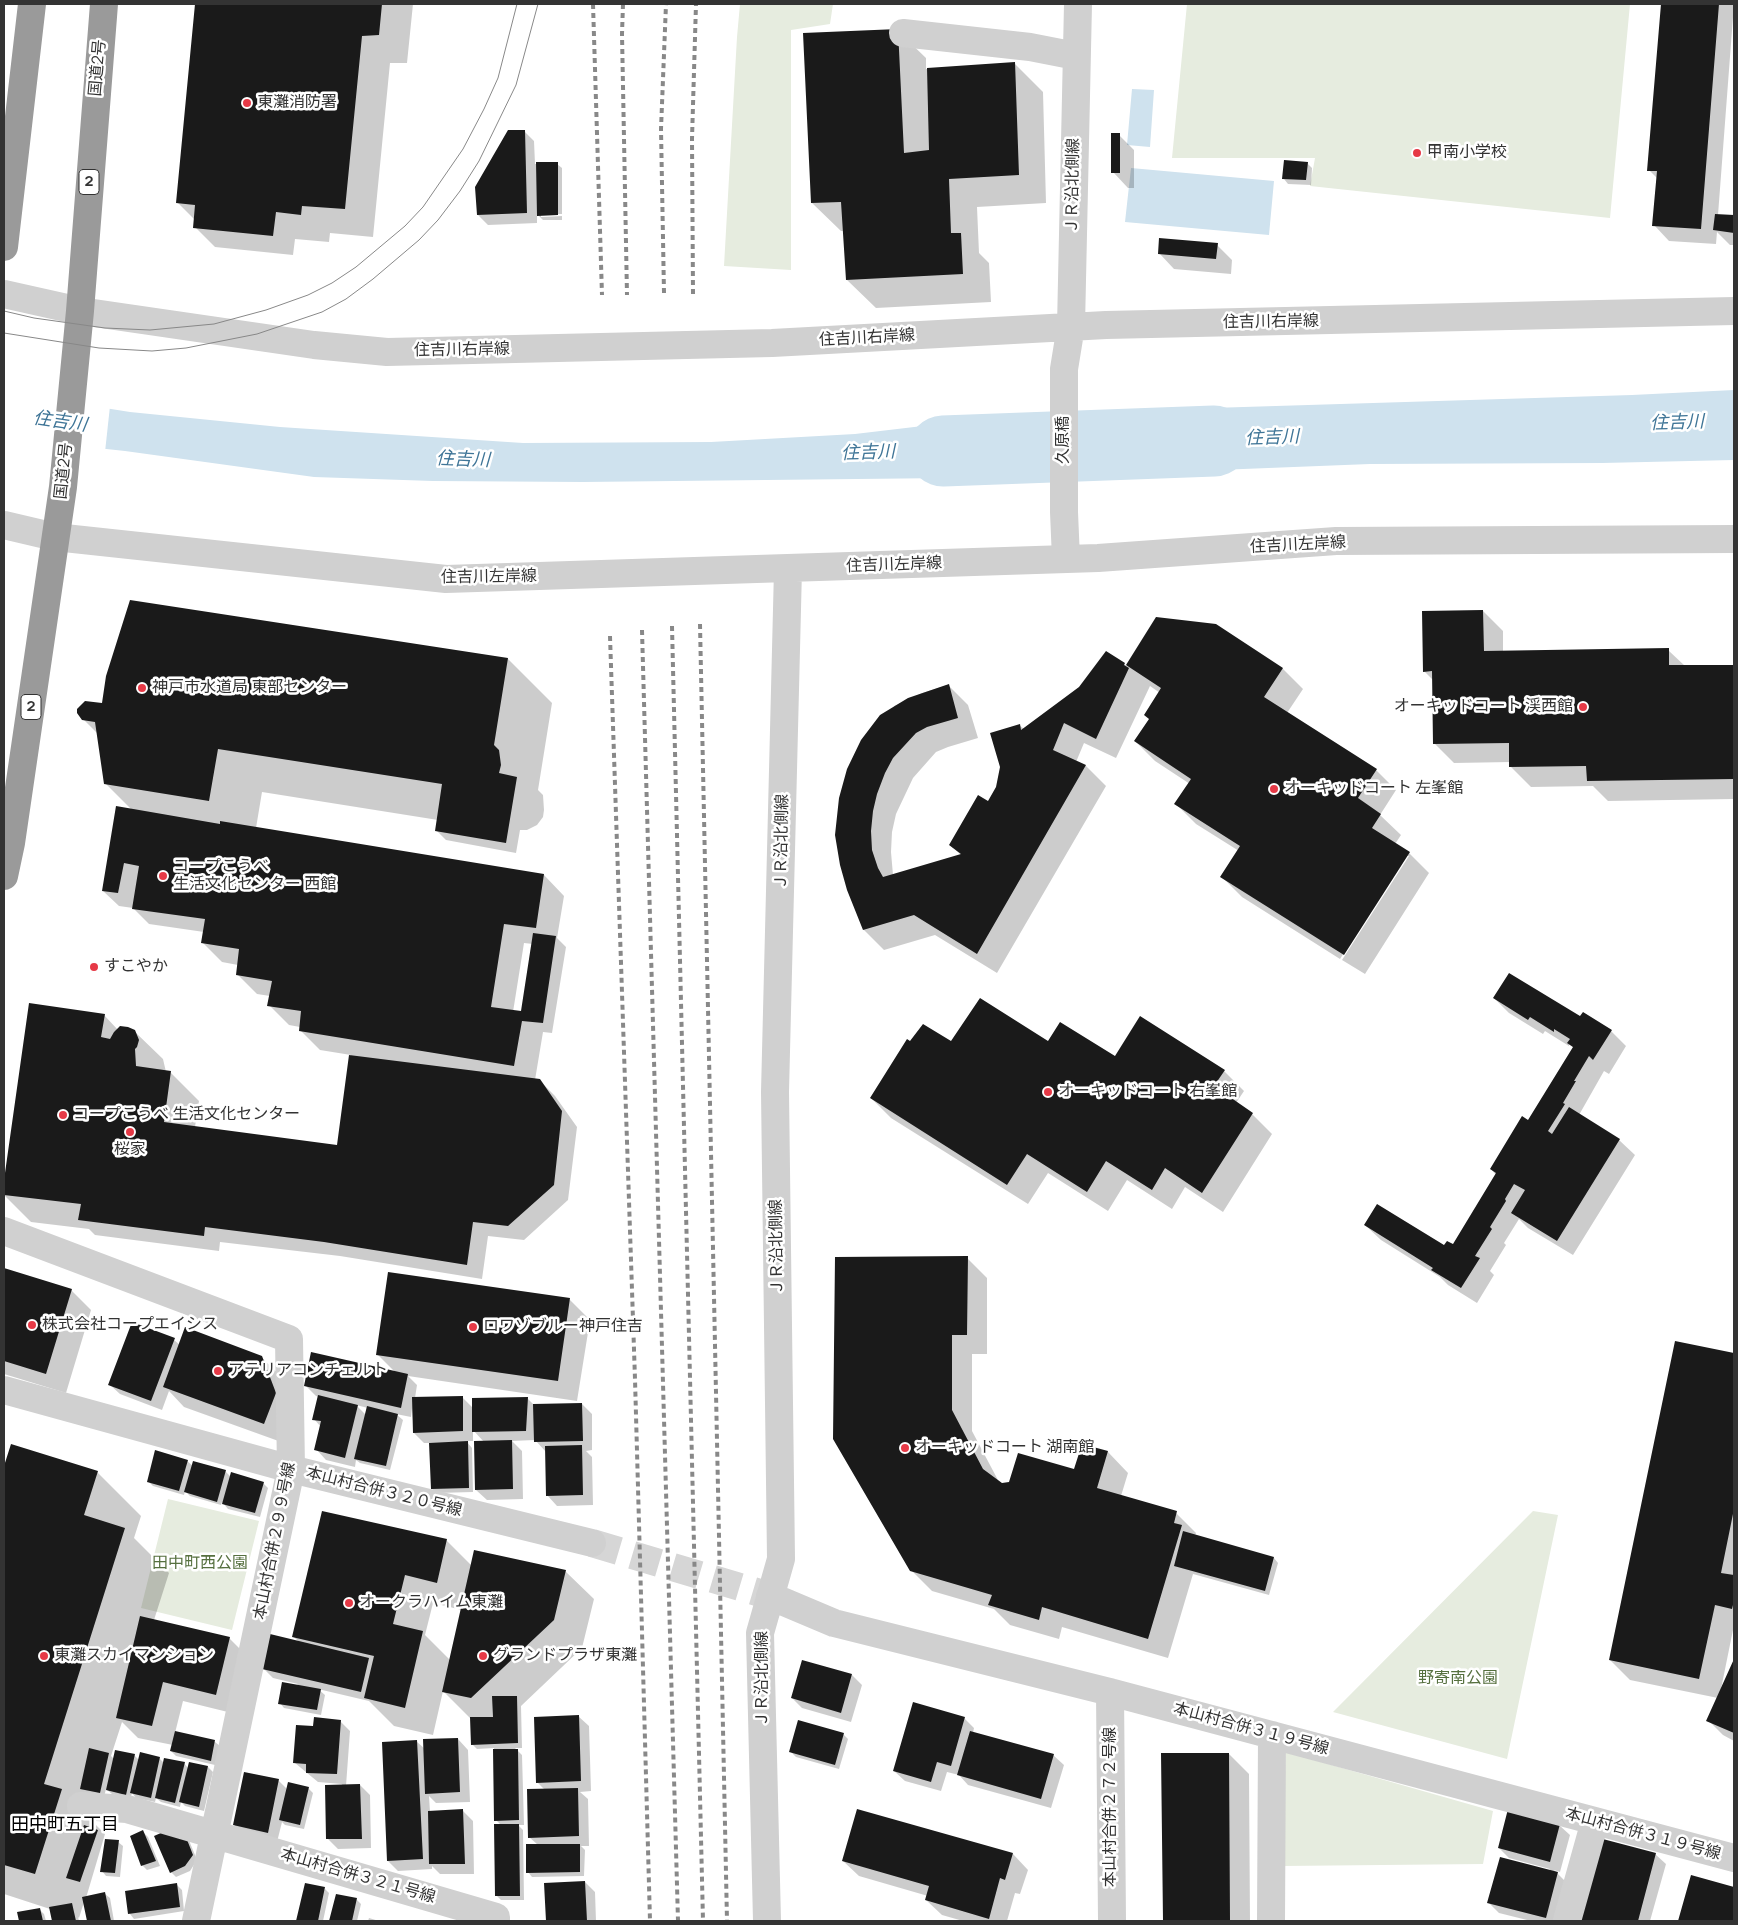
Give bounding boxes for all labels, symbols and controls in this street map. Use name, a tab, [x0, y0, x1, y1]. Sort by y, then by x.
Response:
street label: 国道2号	[86, 39, 110, 97]
place label: 東灘消防署	[257, 93, 337, 113]
marker: 東灘消防署	[241, 97, 253, 109]
street label: ＪＲ沿北側線	[1063, 138, 1083, 234]
place label: 甲南小学校	[1427, 143, 1507, 163]
marker: 甲南小学校	[1411, 147, 1423, 159]
road number: 2	[79, 170, 99, 194]
street label: 住吉川右岸線	[1223, 312, 1319, 332]
street label: 住吉川右岸線	[819, 326, 915, 350]
street label: 住吉川右岸線	[414, 340, 510, 360]
water label: 住吉川	[32, 408, 88, 436]
water label: 住吉川	[1650, 411, 1704, 435]
street label: 久原橋	[1054, 416, 1074, 464]
water label: 住吉川	[1245, 426, 1299, 450]
water label: 住吉川	[841, 441, 895, 465]
street label: 国道2号	[51, 442, 77, 500]
water label: 住吉川	[436, 448, 490, 472]
street label: 住吉川左岸線	[1250, 533, 1346, 557]
street label: 住吉川左岸線	[846, 554, 942, 576]
street label: 住吉川左岸線	[441, 567, 537, 587]
place label: 神戸市水道局 東部センター	[152, 678, 347, 698]
marker: 神戸市水道局 東部センター	[136, 682, 148, 694]
road number: 2	[21, 694, 41, 720]
place label: オーキッドコート 渓西館	[1394, 697, 1573, 717]
marker: オーキッドコート 渓西館	[1577, 701, 1589, 713]
place label: オーキッドコート 左峯館	[1284, 779, 1463, 799]
marker: オーキッドコート 左峯館	[1268, 783, 1280, 795]
street label: ＪＲ沿北側線	[772, 794, 792, 890]
place label: コープこうべ 生活文化センター 西館	[173, 857, 336, 895]
marker: コープこうべ 生活文化センター 西館	[157, 870, 169, 882]
place label: すこやか	[104, 957, 168, 977]
marker: すこやか	[88, 961, 100, 973]
place label: オーキッドコート 右峯館	[1058, 1082, 1237, 1102]
marker: オーキッドコート 右峯館	[1042, 1086, 1054, 1098]
place label: コープこうべ 生活文化センター	[73, 1105, 300, 1125]
marker: コープこうべ 生活文化センター	[57, 1109, 69, 1121]
marker: 桜家	[124, 1126, 136, 1138]
place label: 桜家	[114, 1140, 146, 1160]
street label: ＪＲ沿北側線	[767, 1199, 787, 1295]
place label: 株式会社コープエイシス	[42, 1315, 218, 1335]
place label: ロワゾブルー神戸住吉	[483, 1317, 643, 1337]
marker: 株式会社コープエイシス	[26, 1319, 38, 1331]
marker: ロワゾブルー神戸住吉	[467, 1321, 479, 1333]
place label: アテリアコンチェルト	[228, 1361, 388, 1381]
marker: アテリアコンチェルト	[212, 1365, 224, 1377]
place label: オーキッドコート 湖南館	[915, 1438, 1094, 1458]
marker: オーキッドコート 湖南館	[899, 1442, 911, 1454]
street label: 本山村合併２９９号線	[250, 1461, 300, 1621]
street label: 本山村合併３２０号線	[304, 1463, 464, 1521]
park label: 田中町西公園	[152, 1554, 248, 1574]
place label: オークラハイム東灘	[359, 1593, 503, 1613]
marker: オークラハイム東灘	[343, 1597, 355, 1609]
street label: ＪＲ沿北側線	[753, 1631, 773, 1727]
place label: 東灘スカイマンション	[54, 1646, 214, 1666]
place label: グランドプラザ東灘	[493, 1646, 637, 1666]
marker: 東灘スカイマンション	[38, 1650, 50, 1662]
marker: グランドプラザ東灘	[477, 1650, 489, 1662]
park label: 野寄南公園	[1418, 1669, 1498, 1689]
street label: 本山村合併３１９号線	[1171, 1699, 1331, 1759]
street label: 本山村合併２７２号線	[1101, 1727, 1121, 1887]
street label: 本山村合併３１９号線	[1563, 1804, 1723, 1864]
district label: 田中町五丁目	[11, 1814, 119, 1836]
street label: 本山村合併３２１号線	[278, 1845, 438, 1907]

